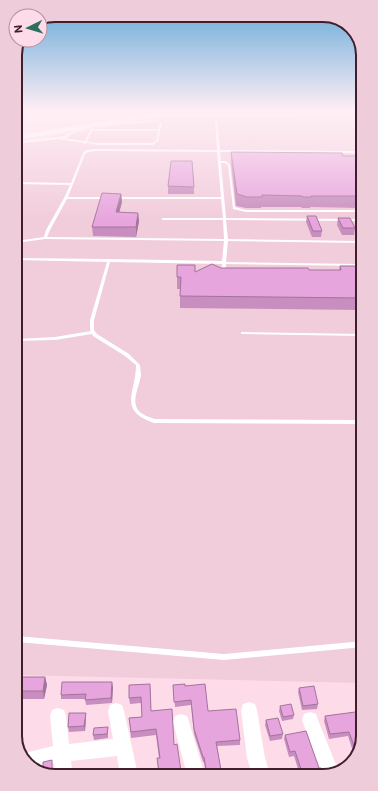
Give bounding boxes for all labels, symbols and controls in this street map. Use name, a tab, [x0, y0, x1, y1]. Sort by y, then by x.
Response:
north arrow	[8, 8, 48, 48]
text: N	[11, 24, 24, 34]

